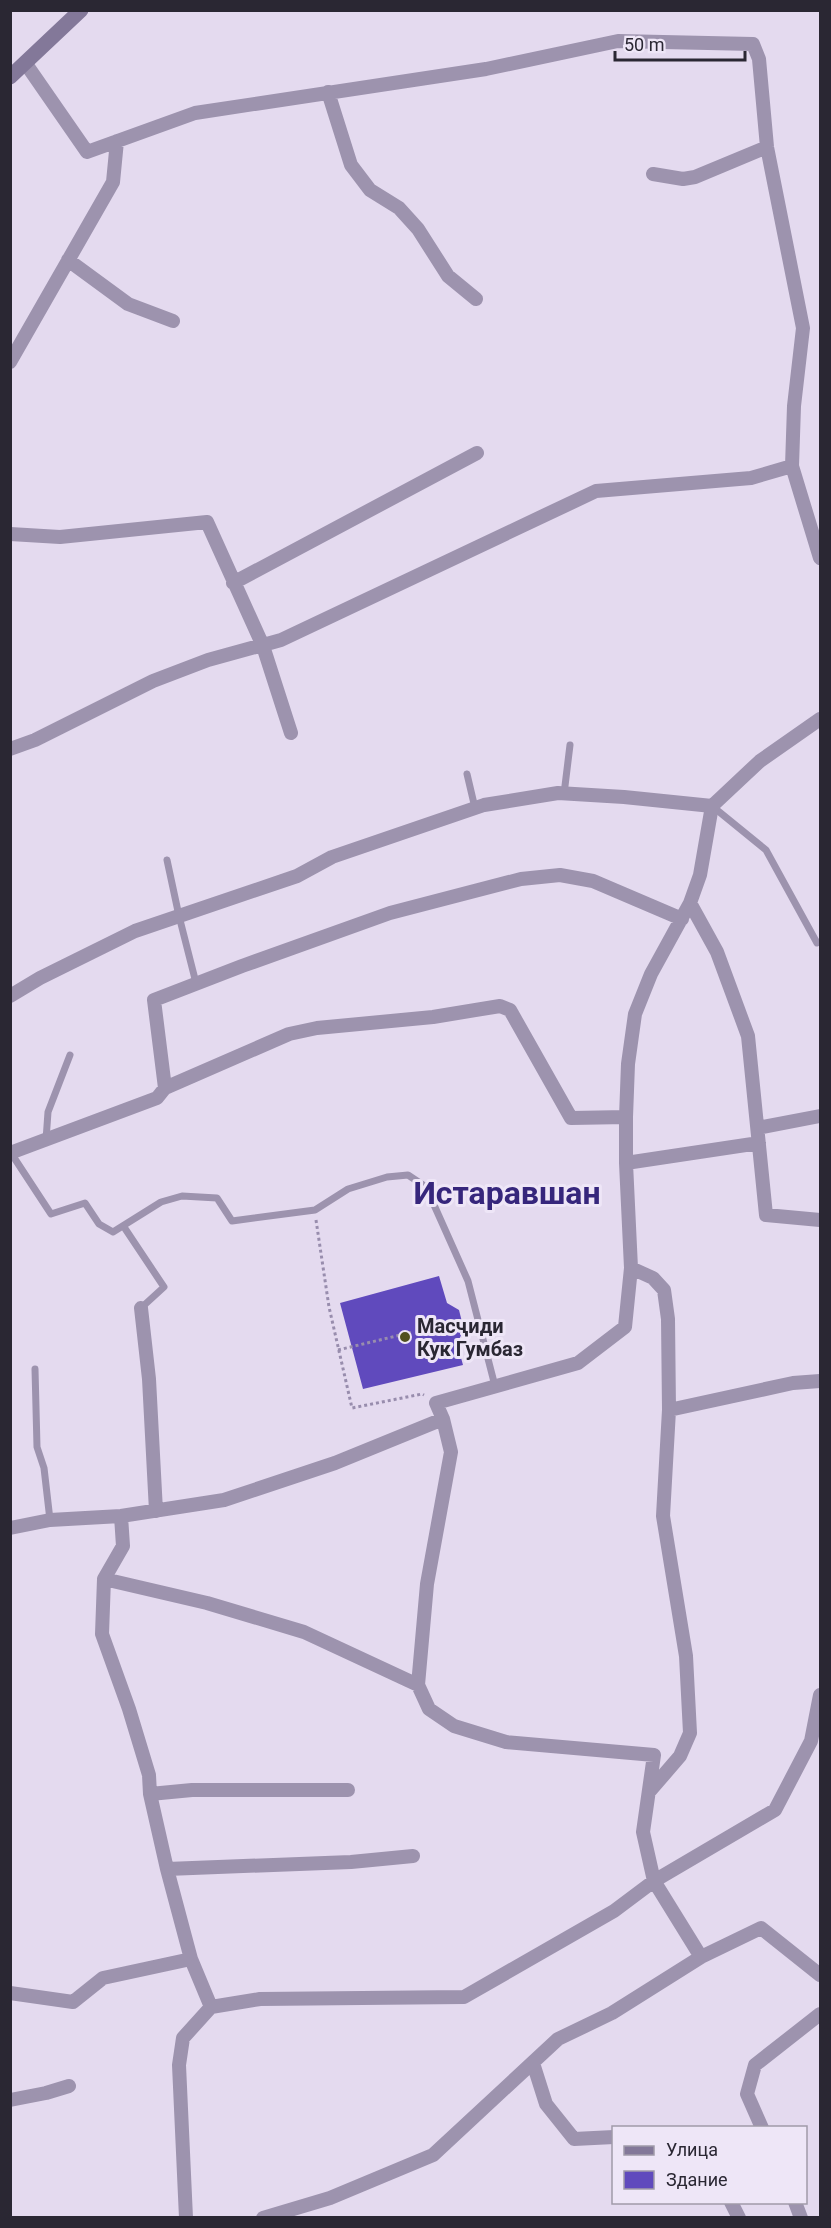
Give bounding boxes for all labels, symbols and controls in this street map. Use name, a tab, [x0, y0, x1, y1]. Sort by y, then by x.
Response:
scale bar	[615, 24, 746, 62]
text: 50 m	[624, 34, 664, 55]
district label: Истаравшан	[413, 1174, 601, 1212]
place label: Масҷиди Кук Гумбаз	[417, 1314, 523, 1361]
marker: Масҷиди Кук Гумбаз	[398, 1330, 412, 1344]
legend	[612, 2126, 807, 2204]
text: Улица	[666, 2139, 718, 2160]
text: Здание	[666, 2169, 728, 2190]

